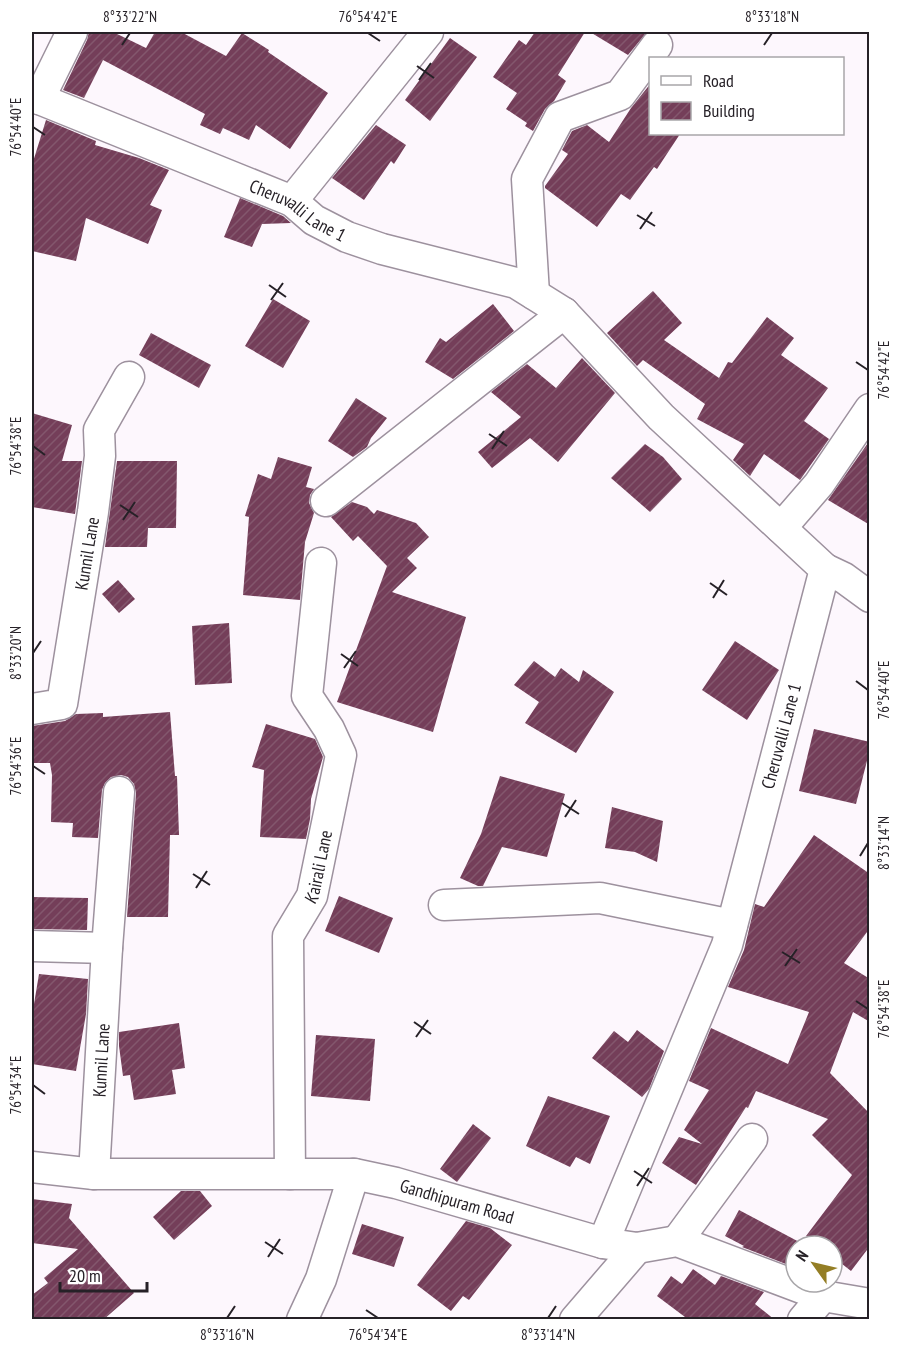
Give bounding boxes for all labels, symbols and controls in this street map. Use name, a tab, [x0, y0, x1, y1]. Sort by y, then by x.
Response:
text: 8°33'22"N	[103, 7, 157, 26]
text: 76°54'42"E	[338, 7, 398, 26]
text: 8°33'18"N	[745, 7, 799, 26]
legend	[649, 57, 844, 135]
text: Road	[703, 69, 734, 92]
text: 76°54'40"E	[6, 97, 25, 157]
text: Building	[703, 99, 755, 122]
street label: Cheruvalli Lane 1	[246, 174, 350, 246]
text: 76°54'42"E	[874, 340, 893, 400]
text: 76°54'38"E	[6, 416, 25, 476]
street label: Kunnil Lane	[69, 515, 104, 592]
text: 8°33'20"N	[6, 626, 25, 680]
text: 76°54'40"E	[874, 660, 893, 720]
street label: Cheruvalli Lane 1	[756, 681, 806, 791]
text: 76°54'36"E	[6, 736, 25, 796]
text: 8°33'14"N	[874, 816, 893, 870]
street label: Kairali Lane	[299, 828, 337, 907]
text: 76°54'38"E	[874, 979, 893, 1039]
street label: Kunnil Lane	[87, 1023, 114, 1098]
text: 76°54'34"E	[6, 1055, 25, 1115]
street label: Gandhipuram Road	[397, 1173, 517, 1228]
north arrow	[784, 1234, 844, 1294]
text: N	[791, 1246, 812, 1265]
scale bar	[60, 1255, 147, 1293]
text: 20 m	[69, 1264, 101, 1287]
text: 8°33'16"N	[200, 1325, 254, 1344]
text: 76°54'34"E	[348, 1325, 408, 1344]
text: 8°33'14"N	[521, 1325, 575, 1344]

